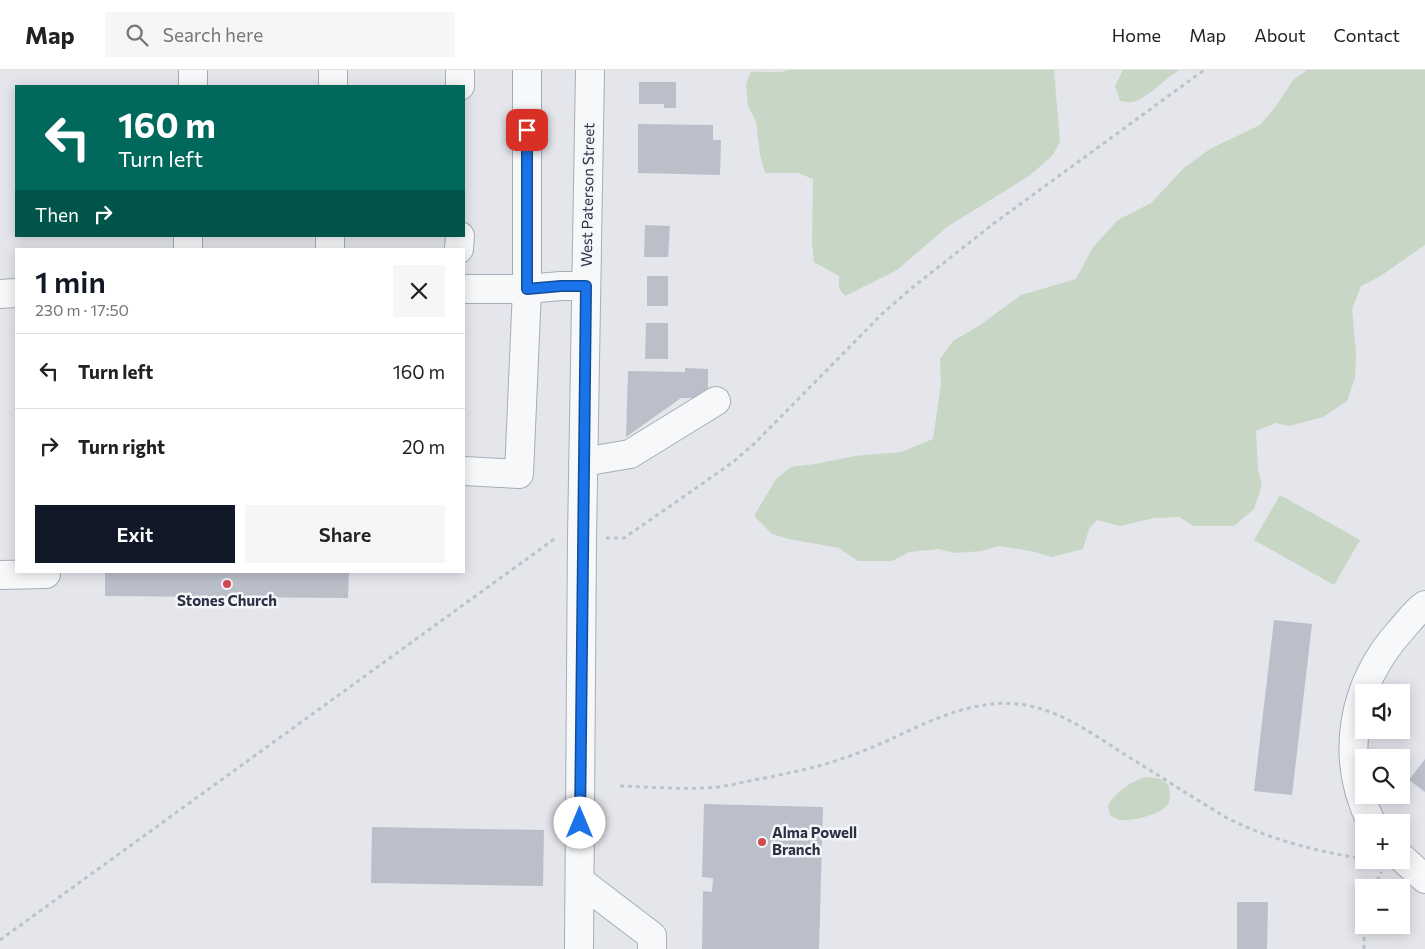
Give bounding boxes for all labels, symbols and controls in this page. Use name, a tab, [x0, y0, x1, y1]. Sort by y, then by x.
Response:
search box	[105, 12, 455, 57]
text: Map	[25, 20, 75, 49]
icon: search	[123, 21, 151, 49]
text: Search here	[163, 23, 263, 46]
text: Home	[1112, 24, 1161, 46]
text: Map	[1189, 24, 1226, 46]
text: About	[1254, 24, 1306, 46]
text: Contact	[1334, 24, 1400, 46]
text: 160 m	[118, 102, 216, 145]
icon: left	[35, 105, 100, 170]
pin	[506, 109, 548, 151]
icon: arrive	[513, 116, 541, 144]
street label: West Paterson Street	[577, 123, 597, 267]
text: Turn left	[118, 145, 203, 172]
icon: right	[89, 200, 117, 228]
text: Then	[35, 203, 79, 226]
text: 1 min	[35, 262, 106, 299]
button: close	[393, 265, 445, 317]
text: 230 m · 17:50	[35, 300, 129, 319]
icon: left	[35, 357, 63, 385]
text: Turn left	[78, 360, 153, 383]
text: 160 m	[393, 360, 445, 383]
icon: right	[35, 432, 63, 460]
text: Turn right	[78, 435, 165, 458]
text: 20 m	[402, 435, 445, 458]
button: Exit	[35, 505, 235, 563]
button: Share	[245, 505, 445, 563]
marker: Stones Church	[221, 578, 233, 590]
place label: Stones Church	[177, 591, 277, 609]
map controls	[1355, 684, 1410, 934]
button: sound	[1355, 684, 1410, 739]
button: search	[1355, 749, 1410, 804]
position arrow	[553, 796, 605, 848]
button: +	[1355, 814, 1410, 869]
place label: Alma Powell Branch	[772, 823, 857, 858]
marker: Alma Powell Branch	[756, 836, 768, 848]
button: −	[1355, 879, 1410, 934]

